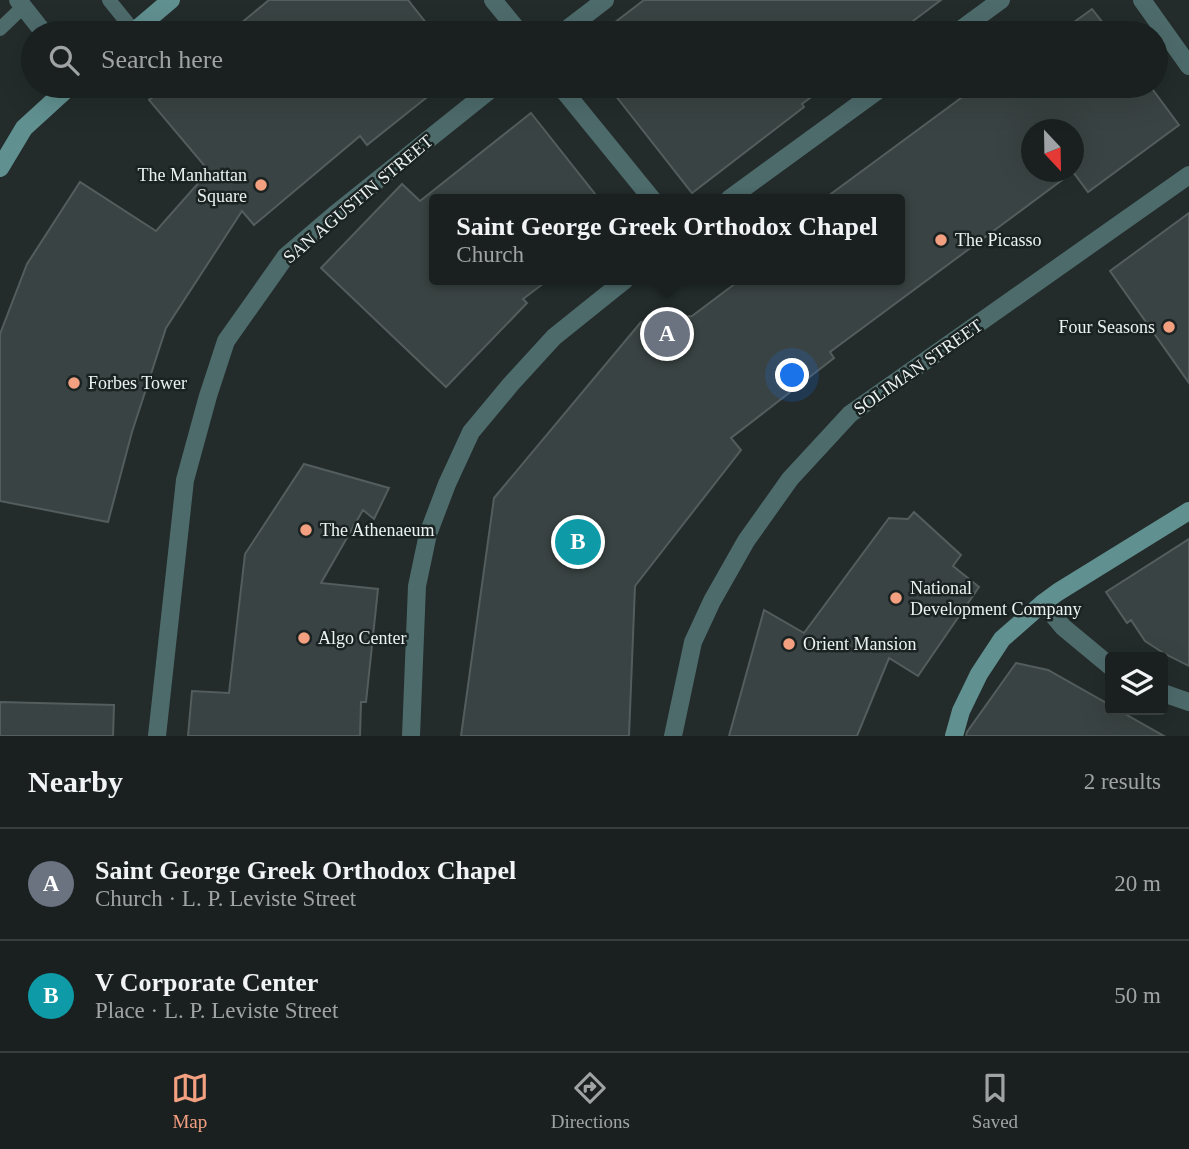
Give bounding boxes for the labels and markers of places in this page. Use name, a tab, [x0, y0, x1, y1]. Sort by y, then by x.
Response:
place label: The Manhattan Square	[138, 165, 247, 206]
marker: The Manhattan Square	[253, 177, 269, 193]
place label: The Picasso	[955, 230, 1041, 250]
marker: The Picasso	[933, 232, 949, 248]
pin: A	[644, 308, 690, 360]
place label: Four Seasons	[1058, 317, 1155, 337]
marker: Four Seasons	[1161, 319, 1177, 335]
place label: Forbes Tower	[88, 373, 187, 393]
marker: Forbes Tower	[66, 375, 82, 391]
pin: B	[555, 516, 601, 568]
place label: The Athenaeum	[320, 520, 434, 540]
marker: The Athenaeum	[298, 522, 314, 538]
place label: National Development Company	[910, 578, 1081, 619]
marker: National Development Company	[888, 590, 904, 606]
place label: Algo Center	[318, 628, 406, 648]
marker: Algo Center	[296, 630, 312, 646]
place label: Orient Mansion	[803, 634, 916, 654]
marker: Orient Mansion	[781, 636, 797, 652]

